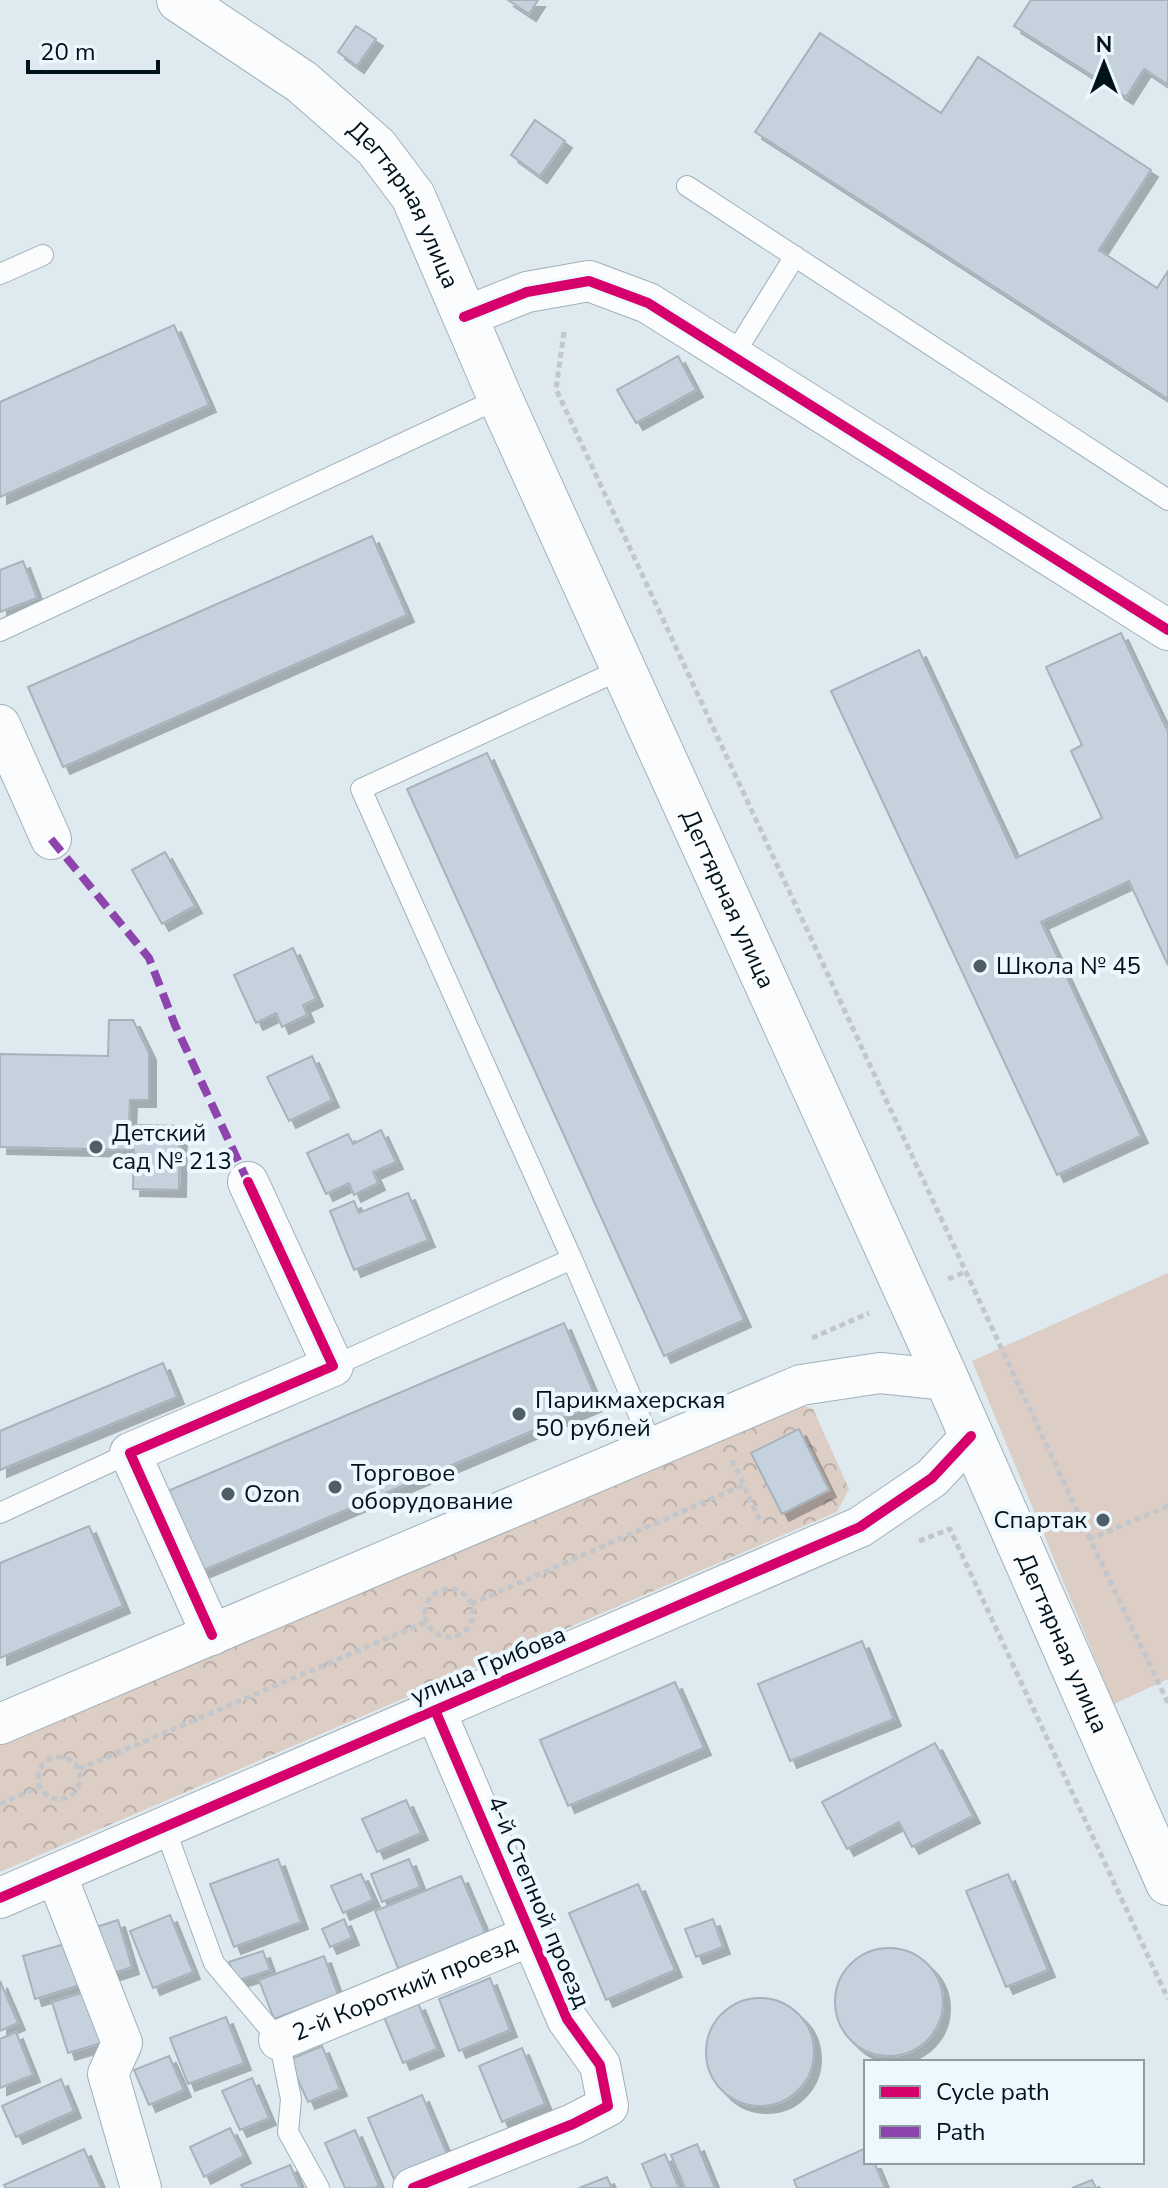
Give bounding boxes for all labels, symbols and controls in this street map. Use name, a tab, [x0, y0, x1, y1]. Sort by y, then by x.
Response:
scale bar	[28, 24, 158, 74]
north arrow	[1064, 24, 1144, 104]
text: N	[1096, 30, 1112, 60]
text: 20 m	[40, 36, 96, 68]
street label: Дегтярная улица	[341, 113, 467, 293]
street label: Дегтярная улица	[673, 804, 783, 994]
place label: Школа № 45	[996, 950, 1141, 982]
marker: Школа № 45	[971, 957, 989, 975]
place label: Детский сад № 213	[112, 1117, 232, 1177]
marker: Детский сад № 213	[87, 1138, 105, 1156]
place label: Парикмахерская 50 рублей	[535, 1384, 725, 1444]
marker: Парикмахерская 50 рублей	[510, 1405, 528, 1423]
place label: Торговое оборудование	[351, 1457, 513, 1517]
place label: Ozon	[244, 1478, 300, 1510]
marker: Торговое оборудование	[326, 1478, 344, 1496]
marker: Ozon	[219, 1485, 237, 1503]
place label: Спартак	[993, 1504, 1087, 1536]
marker: Спартак	[1094, 1511, 1112, 1529]
street label: Дегтярная улица	[1009, 1548, 1116, 1738]
street label: улица Грибова	[405, 1618, 571, 1712]
street label: 4-й Степной проезд	[480, 1791, 598, 2013]
street label: 2-й Короткий проезд	[288, 1927, 522, 2049]
legend	[864, 2060, 1144, 2164]
text: Cycle path	[936, 2076, 1050, 2108]
text: Path	[936, 2116, 985, 2148]

